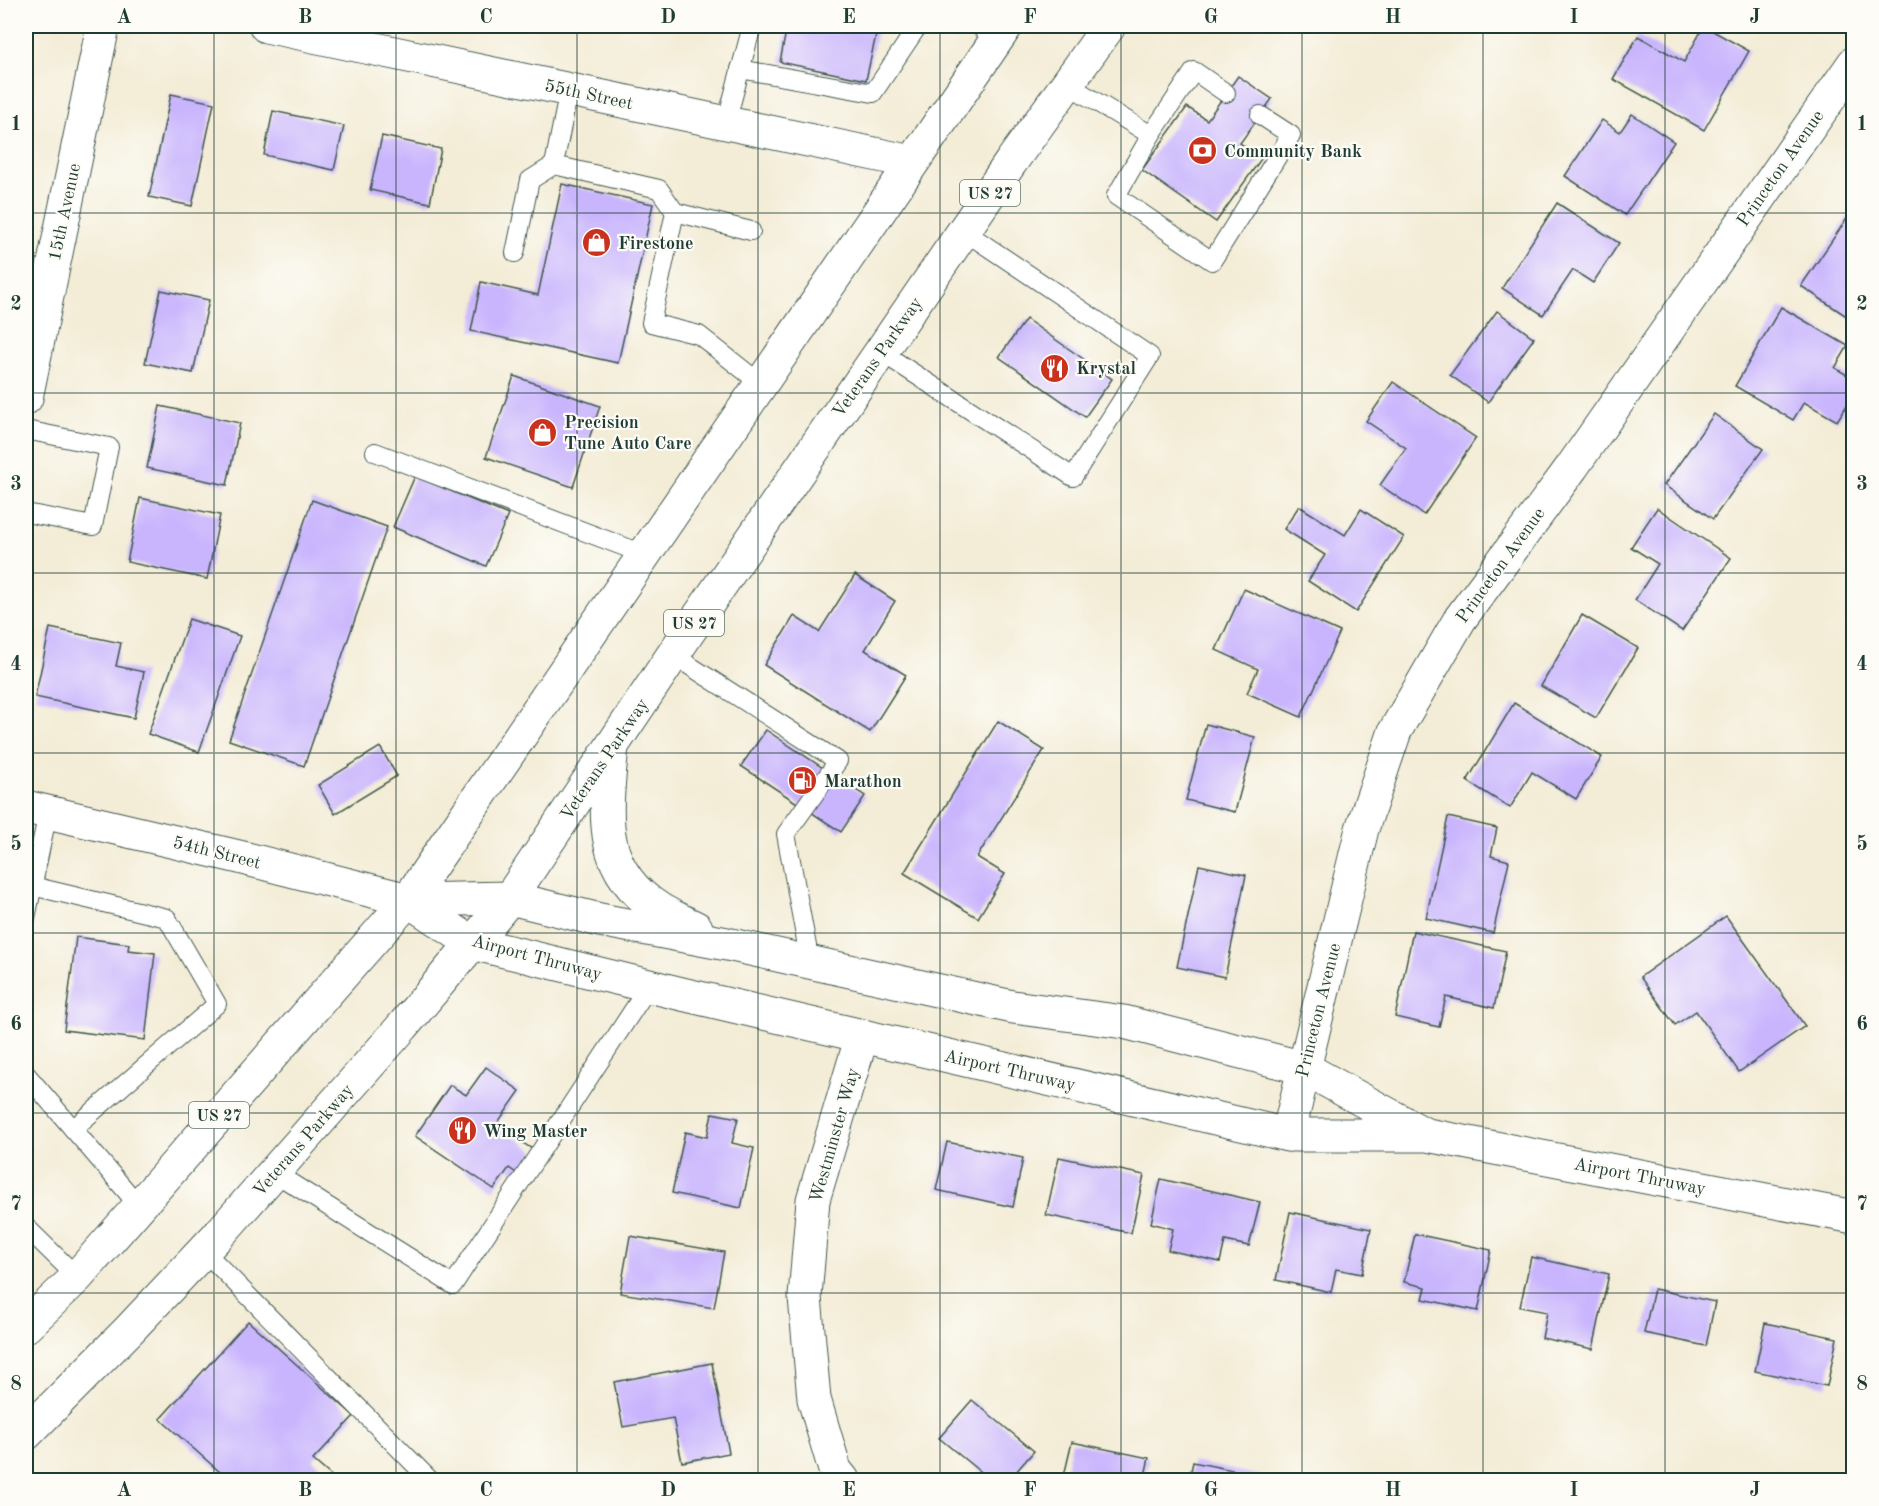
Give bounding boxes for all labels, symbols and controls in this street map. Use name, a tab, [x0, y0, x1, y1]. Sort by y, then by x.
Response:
text: A	[116, 8, 132, 28]
text: B	[298, 8, 312, 28]
text: C	[479, 8, 493, 28]
text: D	[660, 8, 676, 28]
text: E	[842, 8, 856, 28]
text: F	[1023, 8, 1037, 28]
text: G	[1204, 8, 1218, 28]
text: H	[1385, 8, 1401, 28]
text: I	[1570, 8, 1578, 28]
text: J	[1750, 8, 1761, 28]
street label: 55th Street	[543, 77, 635, 113]
street label: Princeton Avenue	[1734, 107, 1828, 230]
text: 1	[10, 115, 22, 135]
text: 1	[1856, 115, 1868, 135]
bank icon: Community Bank	[1187, 135, 1219, 167]
place label: Community Bank	[1224, 143, 1362, 161]
street label: 15th Avenue	[46, 162, 84, 263]
road number: US 27	[960, 180, 1020, 206]
shop icon: Firestone	[581, 227, 613, 259]
place label: Firestone	[618, 235, 694, 253]
street label: Veterans Parkway	[830, 294, 926, 421]
text: 2	[10, 295, 22, 315]
text: 2	[1856, 295, 1868, 315]
restaurant icon: Krystal	[1039, 352, 1071, 384]
place label: Krystal	[1076, 360, 1137, 378]
place label: Precision Tune Auto Care	[564, 414, 692, 453]
shop icon: Precision Tune Auto Care	[527, 416, 559, 448]
text: 3	[10, 475, 22, 495]
text: 3	[1856, 475, 1868, 495]
street label: Princeton Avenue	[1453, 505, 1548, 626]
road number: US 27	[664, 610, 724, 636]
text: 4	[10, 655, 22, 675]
text: 4	[1856, 655, 1868, 675]
street label: Veterans Parkway	[558, 695, 652, 824]
fuel station icon: Marathon	[787, 765, 819, 797]
place label: Marathon	[824, 773, 902, 791]
street label: 54th Street	[171, 833, 262, 873]
text: 5	[10, 834, 22, 855]
text: 5	[1856, 834, 1868, 855]
street label: Airport Thruway	[470, 932, 604, 984]
street label: Princeton Avenue	[1294, 941, 1344, 1079]
text: 6	[10, 1015, 22, 1035]
text: 6	[1856, 1015, 1868, 1035]
street label: Airport Thruway	[942, 1047, 1078, 1095]
street label: Westminster Way	[807, 1065, 863, 1205]
street label: Veterans Parkway	[250, 1081, 358, 1200]
road number: US 27	[189, 1102, 249, 1128]
restaurant icon: Wing Master	[446, 1115, 478, 1147]
place label: Wing Master	[483, 1123, 588, 1141]
street label: Airport Thruway	[1572, 1155, 1708, 1199]
text: 7	[10, 1195, 22, 1215]
text: 7	[1856, 1195, 1868, 1215]
text: 8	[10, 1375, 22, 1395]
text: 8	[1856, 1375, 1868, 1395]
text: A	[116, 1481, 132, 1501]
text: B	[298, 1481, 312, 1501]
text: C	[479, 1481, 493, 1501]
text: D	[660, 1481, 676, 1501]
text: E	[842, 1481, 856, 1501]
text: F	[1023, 1481, 1037, 1501]
text: G	[1204, 1481, 1218, 1501]
text: H	[1385, 1481, 1401, 1501]
text: I	[1570, 1481, 1578, 1501]
text: J	[1750, 1481, 1761, 1501]

